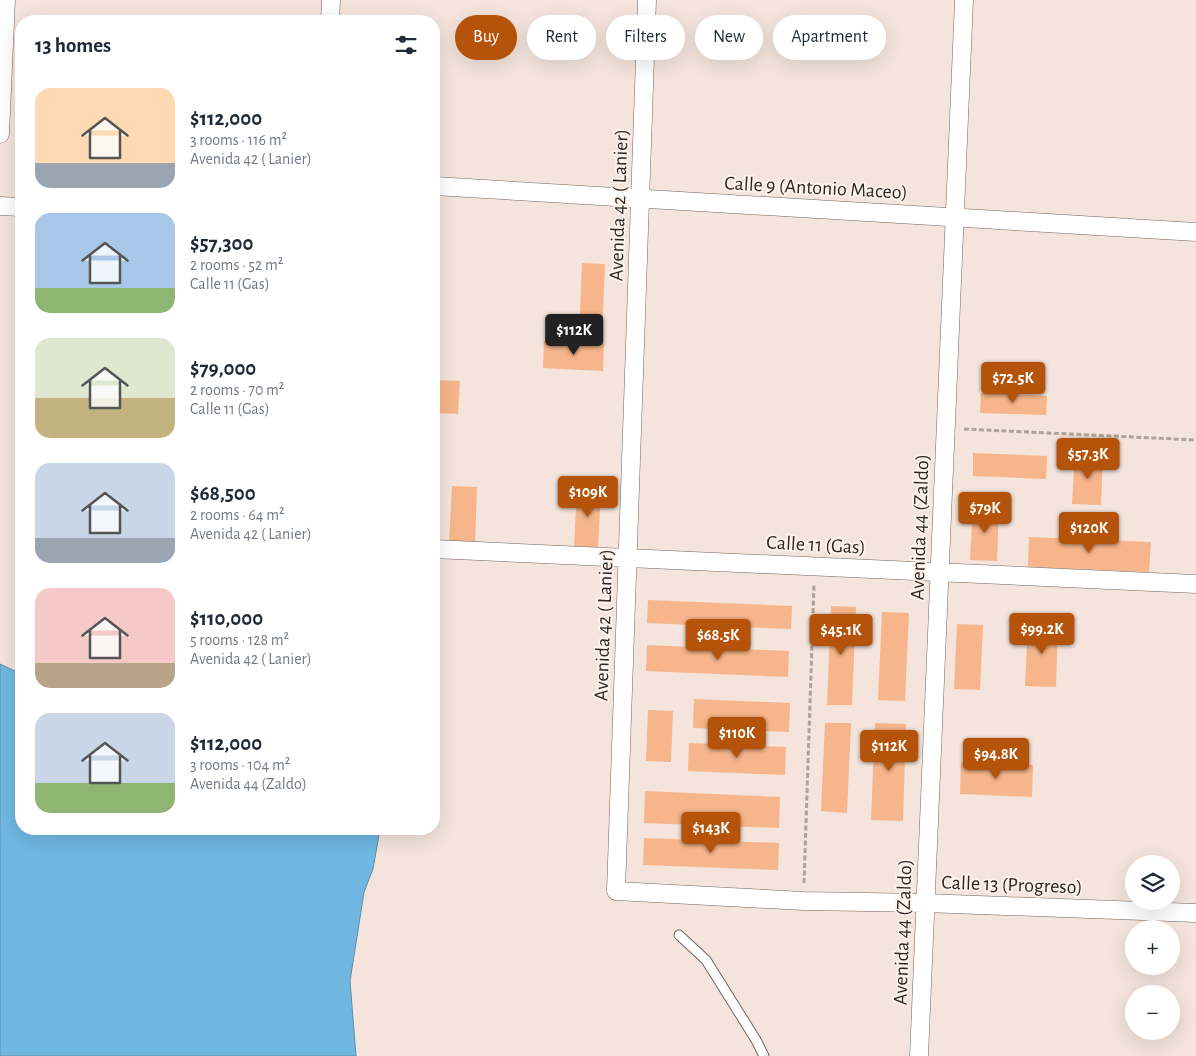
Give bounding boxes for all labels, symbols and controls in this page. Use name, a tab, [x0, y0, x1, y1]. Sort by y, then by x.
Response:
chip: Buy	[455, 15, 517, 60]
chip: Rent	[527, 15, 596, 60]
chip: Filters	[606, 15, 685, 60]
chip: New	[695, 15, 763, 60]
chip: Apartment	[773, 15, 886, 60]
icon: filters	[392, 31, 420, 59]
text: 13 homes	[35, 35, 111, 56]
icon: home	[75, 108, 135, 168]
text: $112,000	[190, 108, 262, 129]
street label: Avenida 42 ( Lanier)	[606, 129, 632, 281]
text: 3 rooms · 116 m²	[190, 132, 287, 148]
text: Avenida 42 ( Lanier)	[190, 151, 312, 167]
street label: Calle 9 (Antonio Maceo)	[724, 173, 908, 203]
icon: home	[75, 233, 135, 293]
text: $57,300	[190, 233, 253, 254]
text: 2 rooms · 52 m²	[190, 257, 283, 273]
text: Calle 11 (Gas)	[190, 276, 270, 292]
pin: $112K	[539, 314, 609, 356]
text: $112K	[556, 322, 592, 338]
icon: home	[75, 358, 135, 418]
text: $79,000	[190, 358, 256, 379]
pin: $72.5K	[972, 362, 1054, 404]
text: $72.5K	[992, 370, 1034, 386]
text: 2 rooms · 70 m²	[190, 382, 284, 398]
text: Calle 11 (Gas)	[190, 401, 270, 417]
pin: $57.3K	[1047, 438, 1129, 480]
text: $57.3K	[1068, 446, 1108, 462]
street label: Avenida 44 (Zaldo)	[907, 454, 933, 600]
pin: $109K	[553, 476, 623, 518]
icon: home	[75, 483, 135, 543]
text: $68,500	[190, 483, 256, 504]
text: $109K	[569, 484, 607, 500]
pin: $79K	[955, 492, 1015, 534]
text: $79K	[969, 500, 1001, 516]
text: 2 rooms · 64 m²	[190, 507, 285, 523]
pin: $120K	[1054, 512, 1124, 554]
text: $120K	[1070, 520, 1108, 536]
text: Avenida 42 ( Lanier)	[190, 526, 312, 542]
street label: Calle 11 (Gas)	[766, 532, 866, 558]
street label: Avenida 42 ( Lanier)	[591, 549, 617, 701]
icon: home	[75, 608, 135, 668]
text: $110,000	[190, 608, 263, 629]
pin: $99.2K	[1001, 612, 1083, 655]
pin: $45.1K	[800, 614, 882, 656]
pin: $68.5K	[677, 618, 759, 661]
text: $99.2K	[1020, 621, 1064, 637]
text: $45.1K	[821, 622, 861, 638]
text: $68.5K	[697, 627, 739, 643]
text: 5 rooms · 128 m²	[190, 632, 289, 648]
text: Avenida 42 ( Lanier)	[190, 651, 312, 667]
pin: $110K	[702, 716, 772, 759]
text: $110K	[719, 725, 755, 741]
pin: $112K	[854, 730, 924, 772]
icon: home	[75, 733, 135, 793]
text: $112,000	[190, 733, 262, 754]
text: $112K	[871, 738, 907, 754]
pin: $94.8K	[955, 738, 1037, 780]
text: $94.8K	[974, 746, 1018, 762]
text: 3 rooms · 104 m²	[190, 757, 290, 773]
text: Avenida 44 (Zaldo)	[190, 776, 307, 792]
pin: $143K	[676, 812, 746, 854]
text: $143K	[692, 820, 730, 836]
map controls	[1125, 855, 1180, 1040]
button: layers	[1125, 855, 1180, 910]
street label: Avenida 44 (Zaldo)	[890, 859, 916, 1005]
street label: Calle 13 (Progreso)	[941, 873, 1083, 897]
button: +	[1125, 920, 1180, 975]
button: −	[1125, 985, 1180, 1040]

